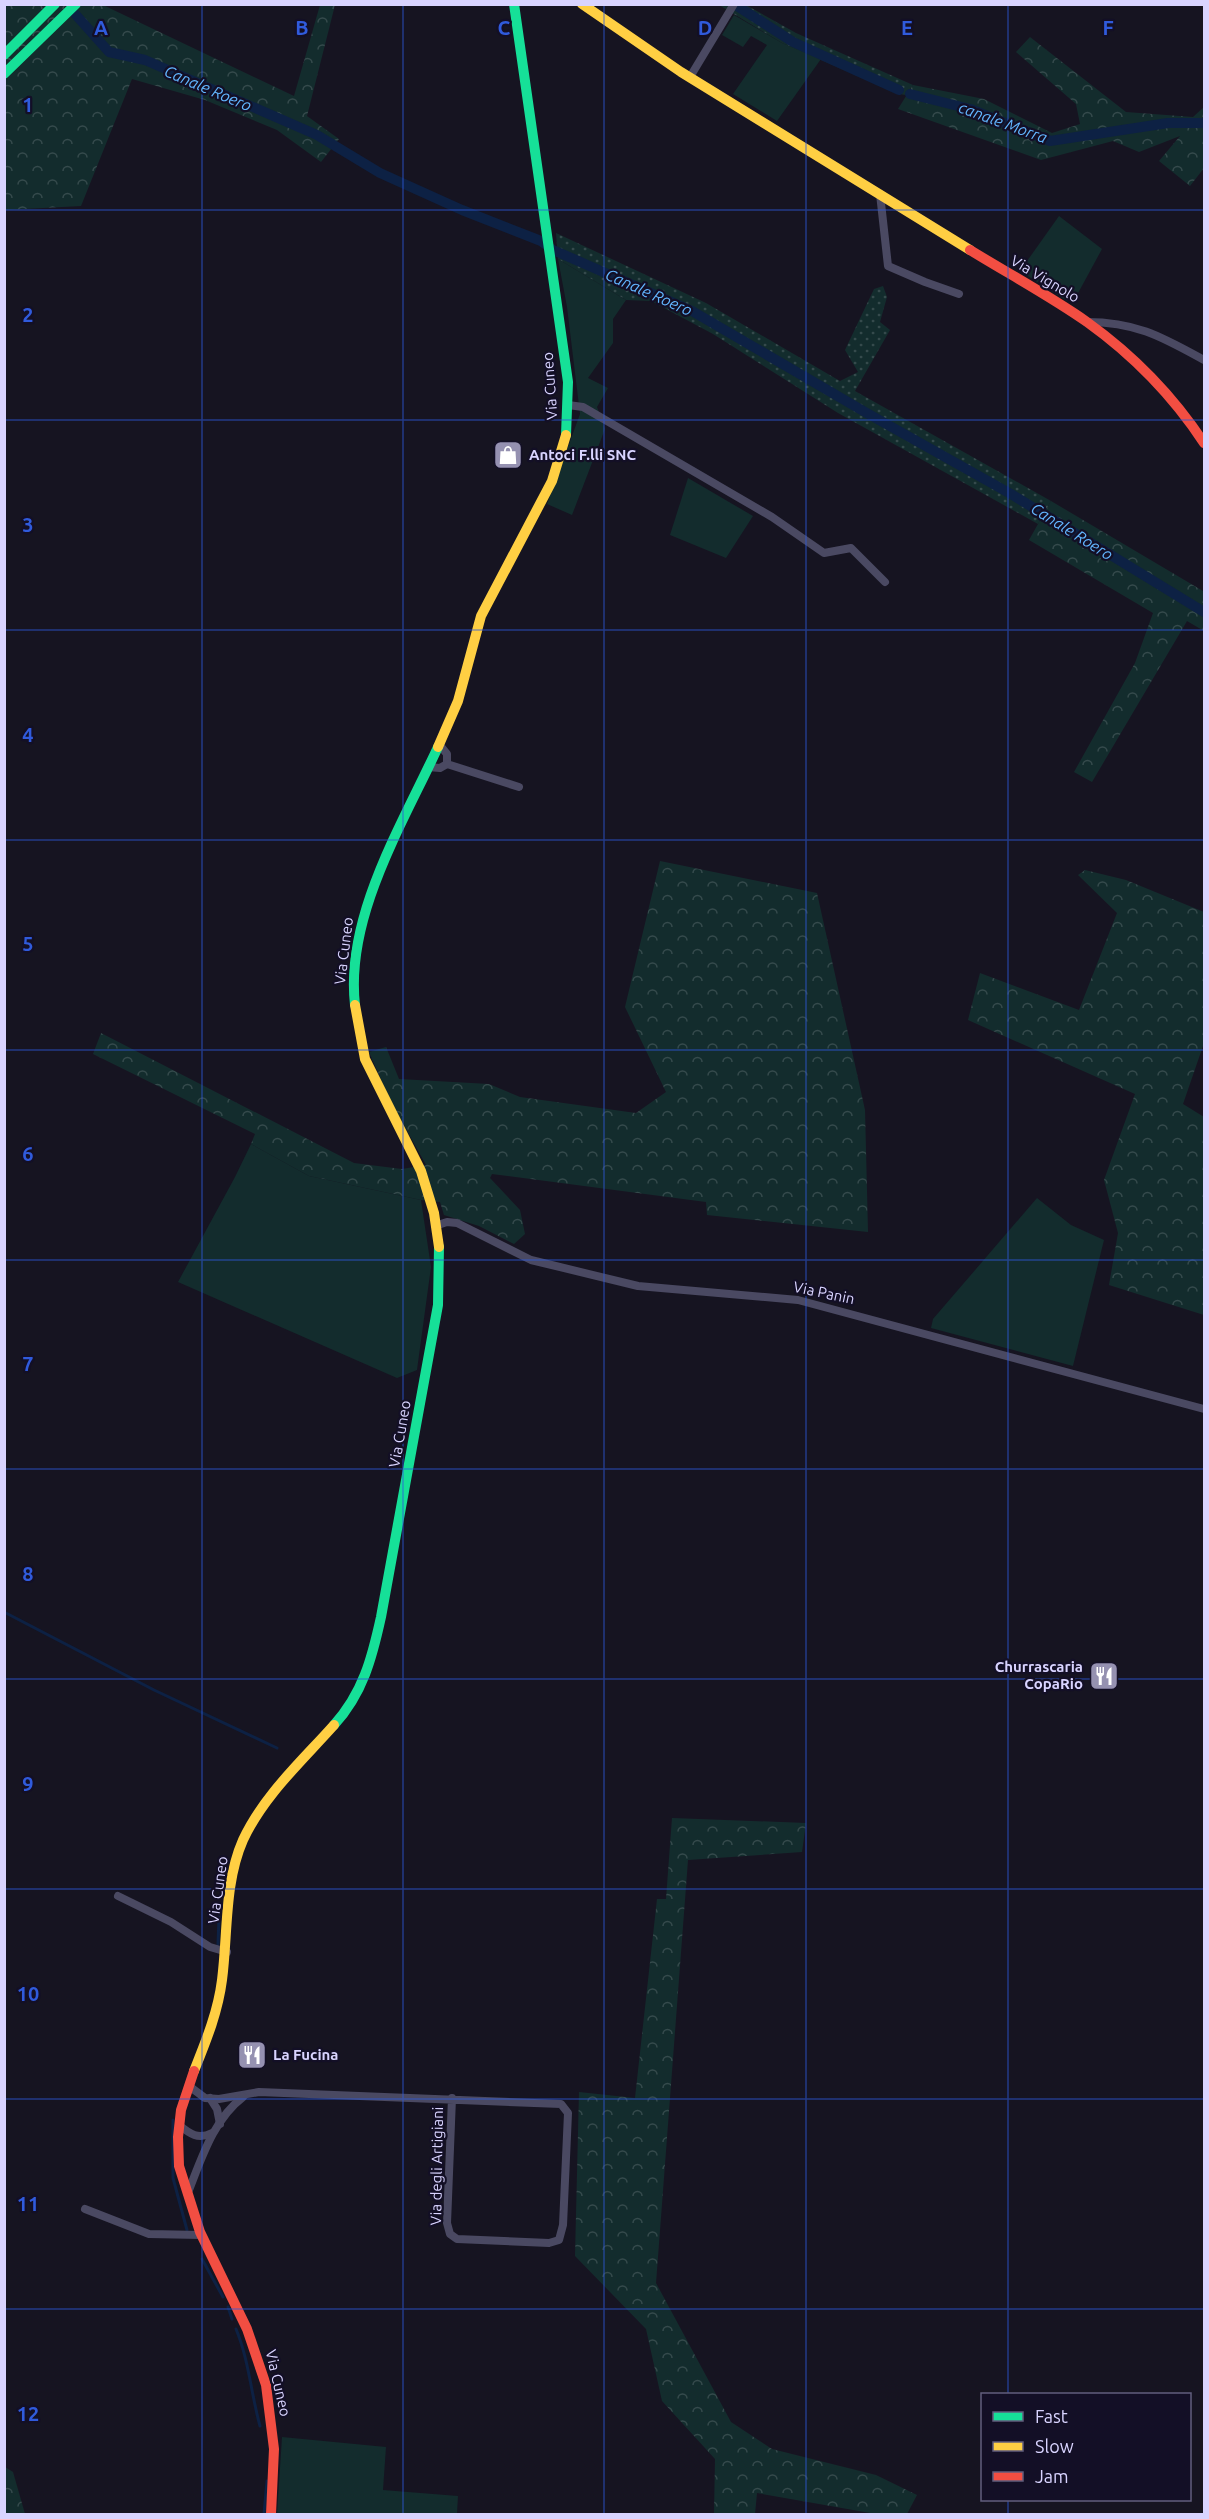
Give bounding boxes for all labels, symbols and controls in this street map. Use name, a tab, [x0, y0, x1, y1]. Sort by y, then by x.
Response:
text: A	[94, 16, 108, 39]
text: B	[295, 16, 309, 39]
text: C	[498, 16, 511, 39]
text: D	[698, 16, 712, 39]
text: E	[901, 16, 913, 39]
text: F	[1102, 16, 1114, 39]
water label: Canale Roero	[162, 62, 255, 115]
text: 1	[22, 93, 34, 116]
water label: canale Morra	[956, 98, 1050, 146]
street label: Via Vignolo	[1008, 251, 1083, 306]
water label: Canale Roero	[603, 265, 695, 319]
text: 2	[22, 303, 34, 326]
street label: Via Cuneo	[539, 352, 560, 421]
shop icon: Antoci F.lli SNC	[492, 439, 524, 471]
place label: Antoci F.lli SNC	[529, 446, 636, 463]
water label: Canale Roero	[1028, 499, 1116, 563]
text: 3	[22, 513, 34, 536]
text: 4	[22, 723, 34, 746]
street label: Via Cuneo	[331, 916, 356, 986]
text: 5	[22, 932, 34, 955]
text: 6	[22, 1142, 34, 1165]
street label: Via Panin	[792, 1278, 856, 1307]
text: 7	[22, 1352, 34, 1375]
street label: Via Cuneo	[385, 1399, 414, 1469]
text: 8	[22, 1562, 34, 1585]
place label: Churrascaria CopaRio	[995, 1658, 1083, 1692]
restaurant icon: Churrascaria CopaRio	[1088, 1660, 1120, 1692]
text: 9	[22, 1772, 34, 1795]
street label: Via Cuneo	[204, 1855, 231, 1925]
text: 10	[17, 1982, 39, 2005]
restaurant icon: La Fucina	[236, 2039, 268, 2071]
place label: La Fucina	[273, 2046, 338, 2063]
street label: Via degli Artigiani	[427, 2107, 446, 2225]
text: 11	[17, 2192, 39, 2215]
street label: Via Cuneo	[263, 2348, 294, 2418]
legend	[981, 2393, 1191, 2501]
text: 12	[17, 2402, 39, 2425]
text: Fast	[1035, 2406, 1068, 2426]
text: Slow	[1035, 2436, 1074, 2456]
text: Jam	[1035, 2466, 1069, 2486]

